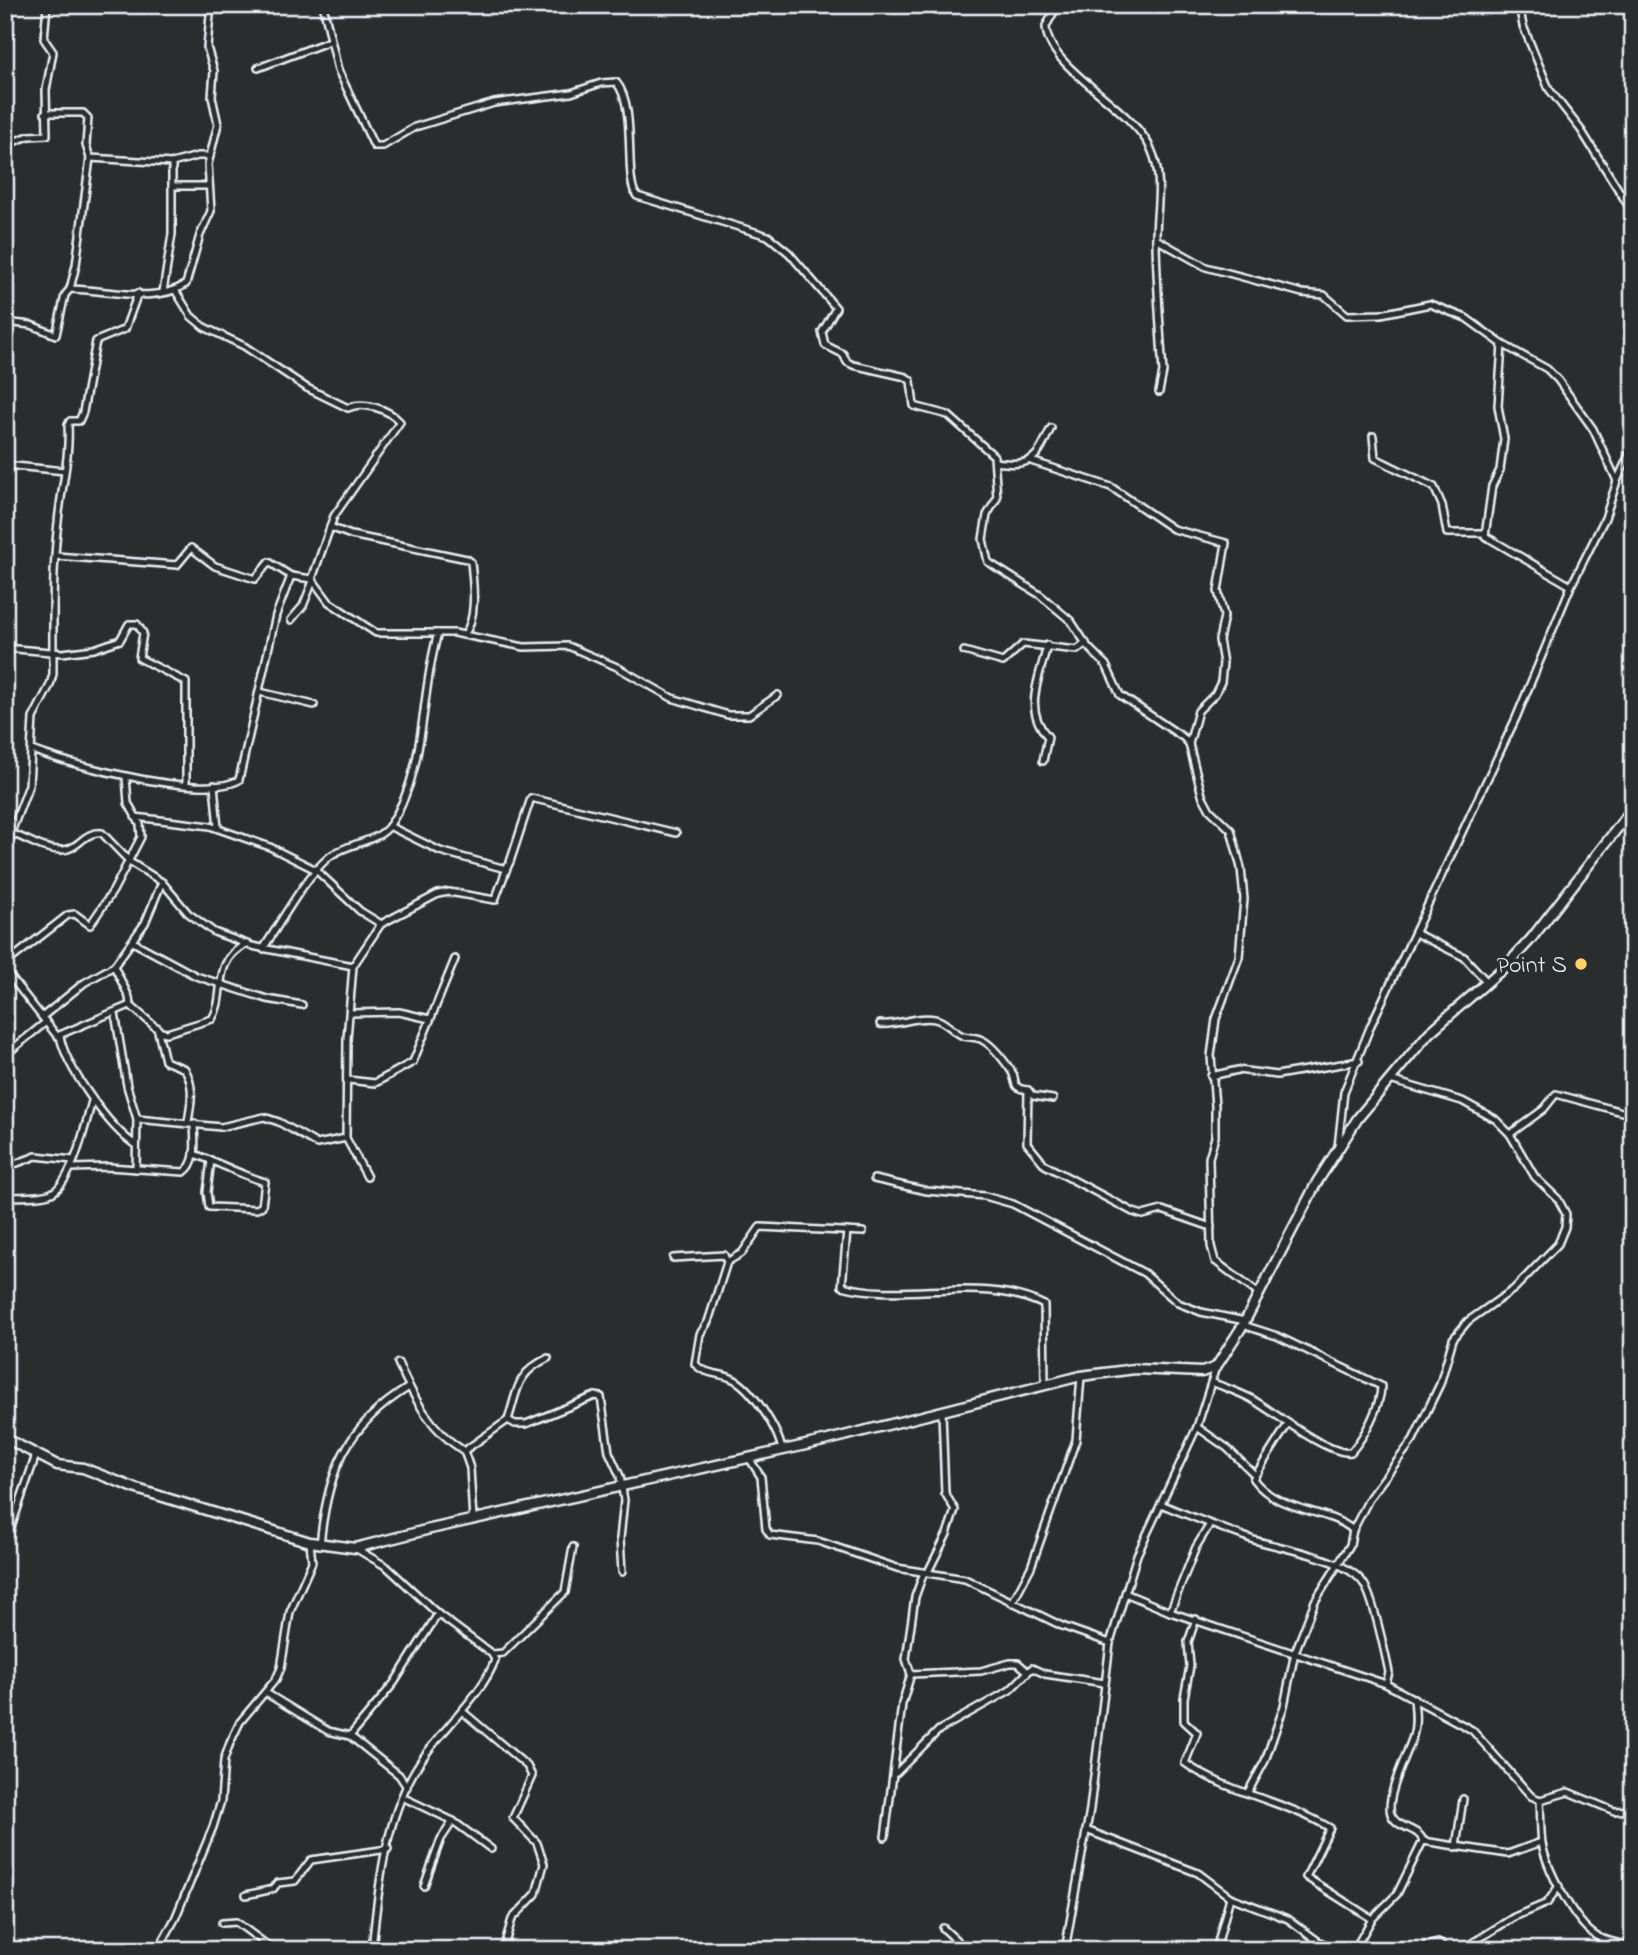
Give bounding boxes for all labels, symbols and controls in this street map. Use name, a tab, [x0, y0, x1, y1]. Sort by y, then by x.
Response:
place label: Point S	[1496, 949, 1567, 984]
marker: Point S	[1573, 956, 1589, 972]

